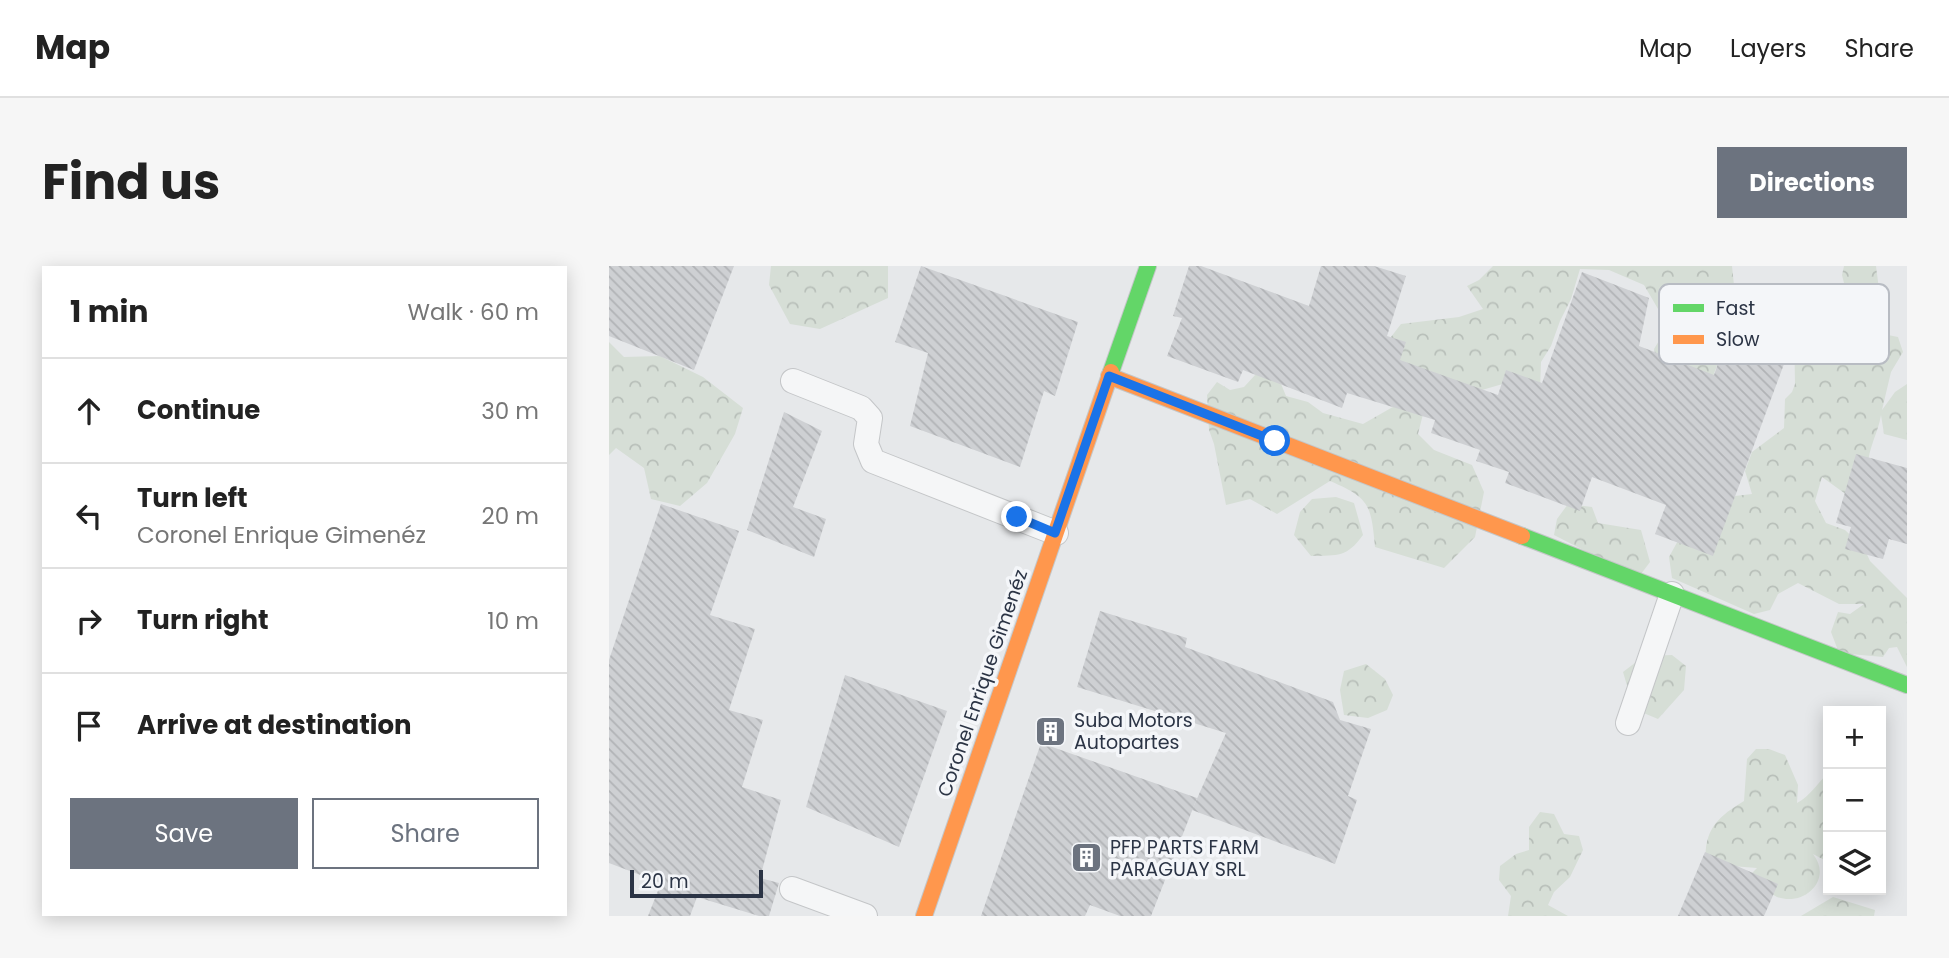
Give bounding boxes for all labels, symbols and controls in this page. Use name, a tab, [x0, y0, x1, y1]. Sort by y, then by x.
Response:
text: Map	[35, 24, 110, 71]
text: Map	[1639, 32, 1692, 65]
text: Layers	[1730, 32, 1806, 65]
text: Share	[1844, 32, 1914, 65]
button: Directions	[1717, 147, 1907, 218]
text: Find us	[42, 148, 220, 216]
legend	[1659, 284, 1889, 364]
text: 1 min	[70, 290, 148, 333]
text: Fast	[1716, 295, 1755, 322]
text: Walk · 60 m	[407, 296, 539, 328]
text: Slow	[1716, 326, 1760, 353]
icon: ahead	[70, 392, 108, 430]
text: Continue	[137, 392, 260, 428]
text: 30 m	[481, 395, 539, 427]
route start	[1259, 425, 1290, 456]
text: Turn left	[137, 480, 248, 516]
icon: left	[70, 497, 108, 535]
text: 20 m	[481, 500, 539, 532]
route end	[1001, 501, 1032, 532]
text: Coronel Enrique Gimenéz	[137, 519, 426, 551]
street label: Coronel Enrique Gimenéz	[931, 566, 1034, 800]
icon: right	[70, 602, 108, 640]
text: Turn right	[137, 602, 269, 638]
text: 10 m	[487, 605, 539, 637]
map controls	[1823, 706, 1886, 895]
button: +	[1823, 706, 1886, 769]
icon: arrive	[70, 707, 108, 745]
text: Arrive at destination	[137, 707, 412, 743]
place label: Suba Motors Autopartes	[1074, 707, 1193, 756]
building icon: Suba Motors Autopartes	[1034, 714, 1068, 748]
button: −	[1823, 769, 1886, 832]
button: Save	[70, 798, 298, 869]
button: Share	[312, 798, 539, 869]
button: layers	[1823, 832, 1886, 895]
place label: PFP PARTS FARM PARAGUAY SRL	[1110, 834, 1259, 883]
building icon: PFP PARTS FARM PARAGUAY SRL	[1070, 841, 1104, 875]
scale bar	[630, 867, 763, 899]
text: 20 m	[641, 868, 689, 895]

